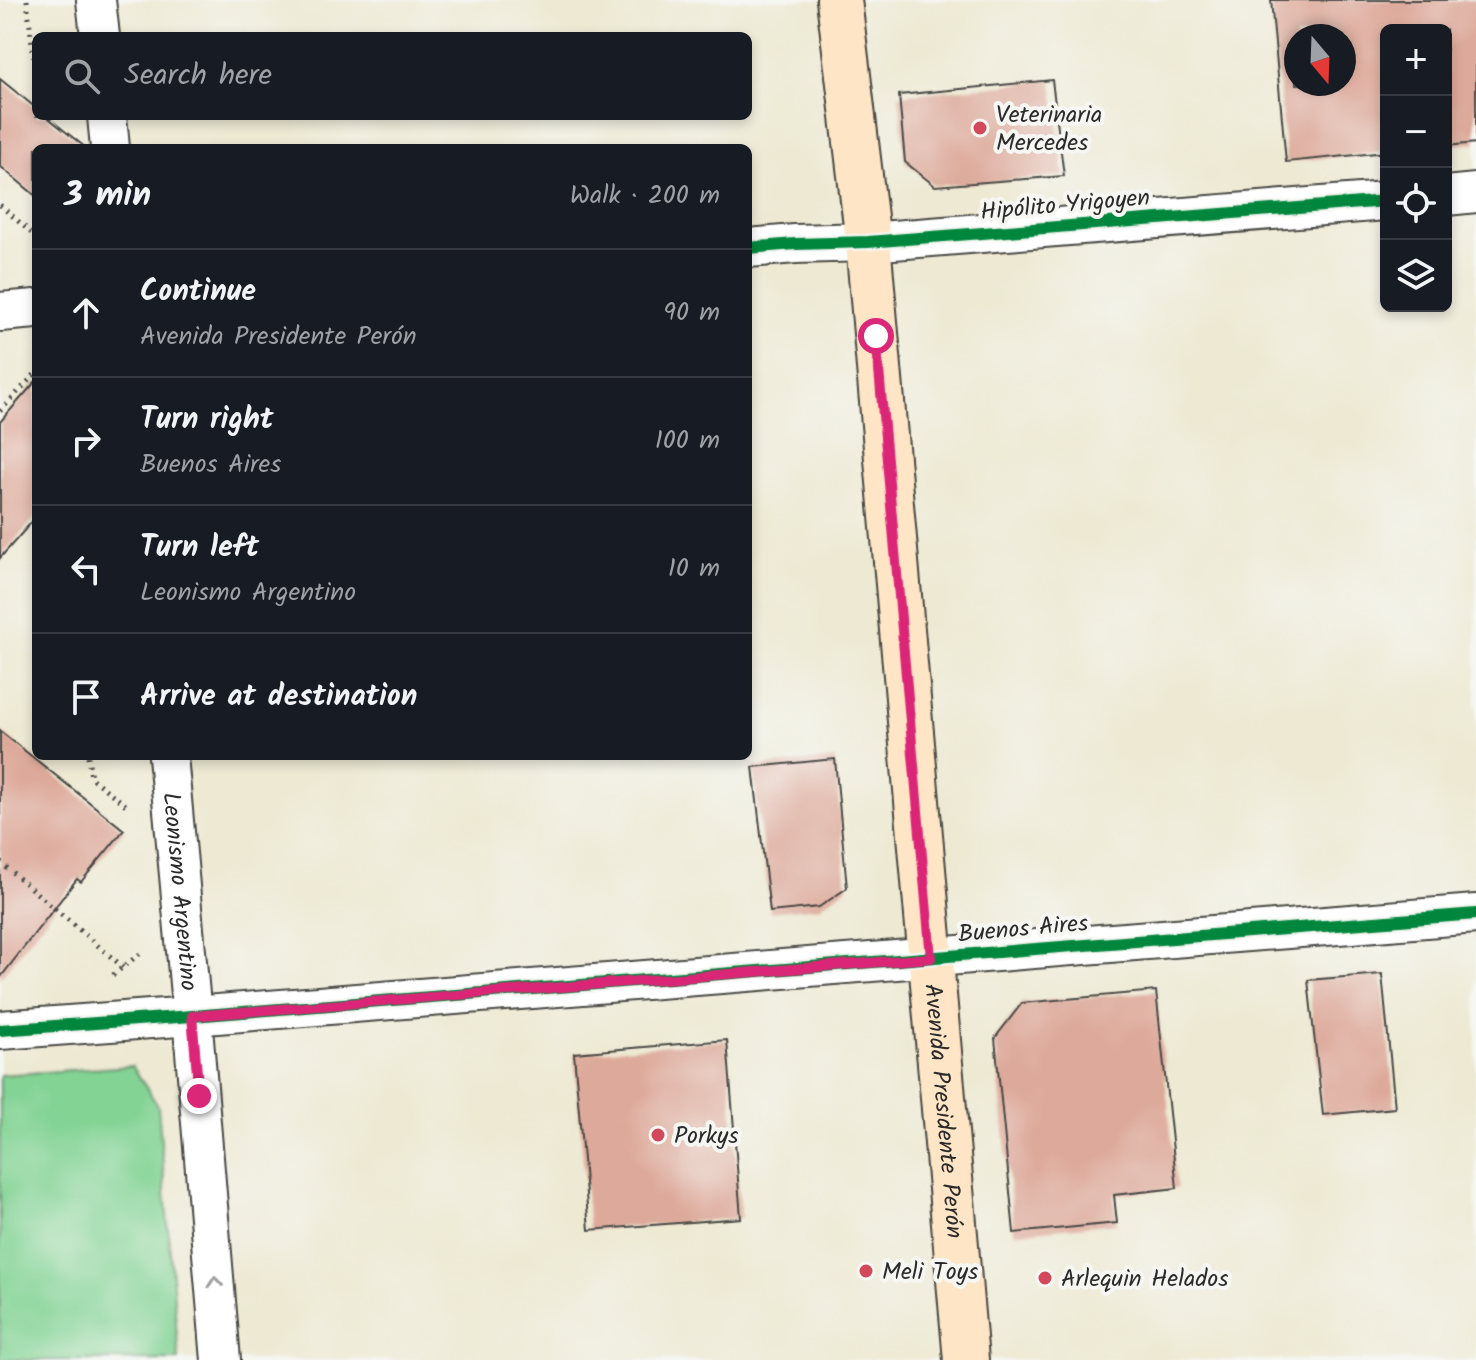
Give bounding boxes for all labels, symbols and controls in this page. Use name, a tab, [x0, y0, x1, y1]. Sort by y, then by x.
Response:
north arrow	[1284, 24, 1356, 96]
map controls	[1380, 24, 1452, 312]
button: +	[1380, 24, 1452, 96]
search box	[32, 32, 752, 120]
text: Search here	[124, 52, 272, 100]
icon: search	[60, 54, 104, 98]
place label: Veterinaria Mercedes	[996, 96, 1102, 163]
button: −	[1380, 96, 1452, 168]
marker: Veterinaria Mercedes	[971, 119, 989, 137]
button: locate	[1380, 168, 1452, 240]
text: 3 min	[64, 169, 151, 223]
text: Walk · 200 m	[570, 175, 720, 217]
street label: Hipólito Yrigoyen	[979, 179, 1152, 232]
button: layers	[1380, 240, 1452, 312]
text: Continue	[140, 268, 256, 316]
icon: ahead	[64, 291, 108, 335]
text: 90 m	[663, 292, 720, 334]
text: Avenida Presidente Perón	[140, 316, 417, 358]
route start	[858, 318, 894, 354]
text: Turn right	[140, 396, 273, 444]
icon: right	[64, 419, 108, 463]
text: 100 m	[655, 420, 720, 462]
text: Buenos Aires	[140, 444, 281, 486]
text: Turn left	[140, 524, 259, 572]
icon: left	[64, 547, 108, 591]
text: 10 m	[668, 548, 720, 590]
text: Leonismo Argentino	[140, 572, 356, 614]
text: Arrive at destination	[140, 673, 417, 721]
icon: arrive	[64, 675, 108, 719]
street label: Leonismo Argentino	[150, 790, 208, 993]
street label: Buenos Aires	[956, 904, 1090, 955]
street label: Avenida Presidente Perón	[912, 982, 973, 1240]
route end	[181, 1078, 217, 1114]
place label: Porkys	[674, 1117, 739, 1156]
marker: Porkys	[649, 1126, 667, 1144]
place label: Meli Toys	[882, 1253, 978, 1292]
place label: Arlequin Helados	[1061, 1260, 1228, 1299]
marker: Meli Toys	[857, 1262, 875, 1280]
marker: Arlequin Helados	[1036, 1269, 1054, 1287]
one-way arrow	[206, 1275, 223, 1288]

